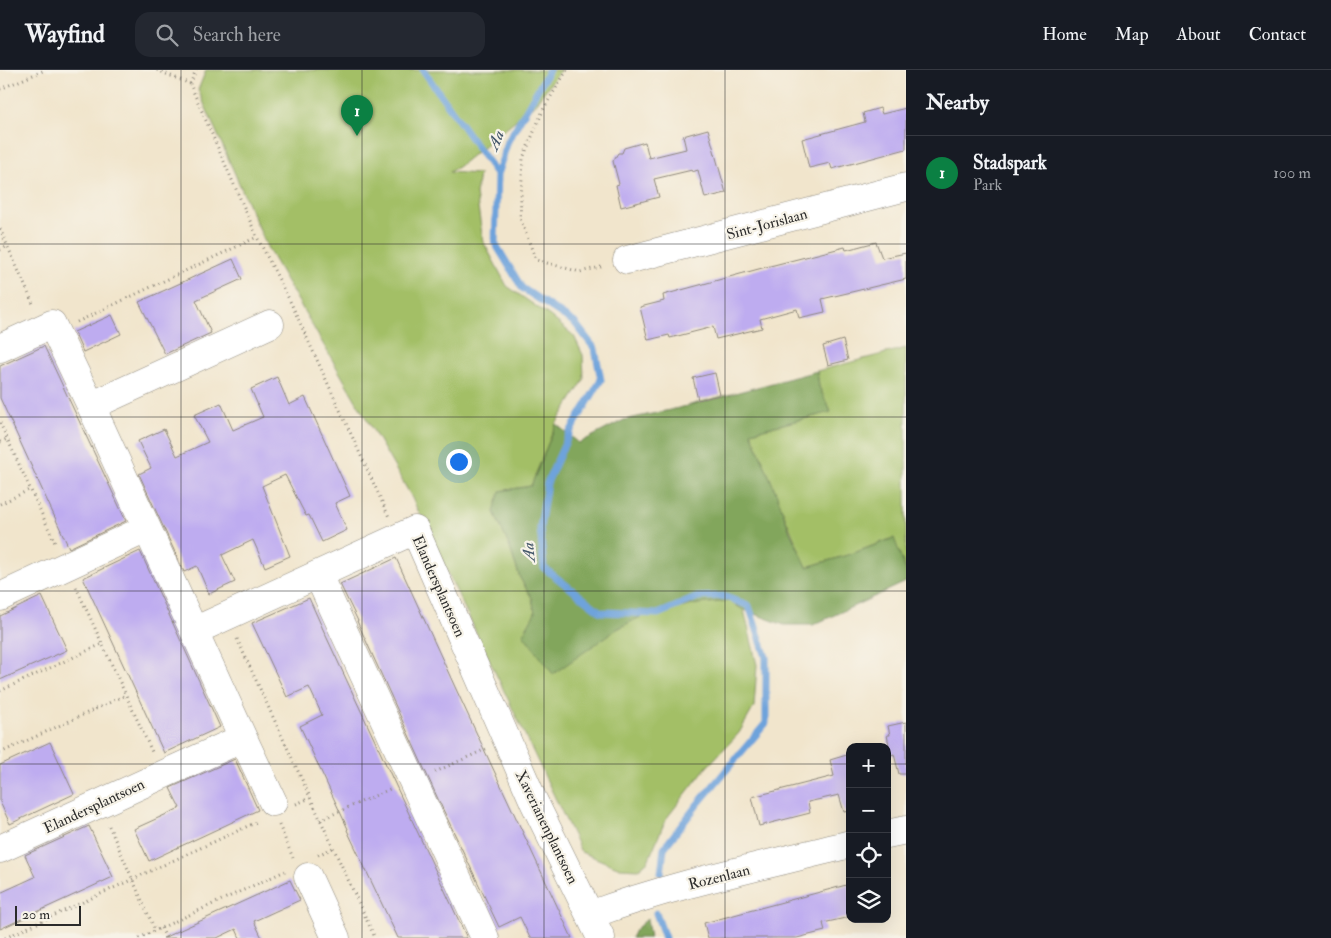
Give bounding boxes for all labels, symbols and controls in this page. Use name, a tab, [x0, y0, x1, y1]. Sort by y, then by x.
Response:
search box	[135, 12, 485, 57]
text: Wayfind	[25, 19, 105, 50]
icon: search	[153, 21, 181, 49]
text: Search here	[193, 23, 281, 47]
text: Home	[1042, 23, 1087, 46]
text: Map	[1115, 23, 1149, 46]
text: About	[1177, 23, 1221, 46]
text: Contact	[1249, 23, 1306, 46]
text: Nearby	[926, 89, 989, 116]
pin: 1	[341, 95, 373, 136]
water label: Aa	[482, 128, 509, 155]
text: Stadspark	[973, 151, 1047, 175]
text: 1	[939, 163, 945, 183]
text: 100 m	[1273, 163, 1311, 183]
text: Park	[973, 175, 1002, 195]
street label: Sint-Jorislaan	[725, 205, 810, 245]
your location	[446, 449, 472, 475]
street label: Elandersplantsoen	[407, 532, 470, 641]
water label: Aa	[518, 541, 540, 564]
map controls	[846, 743, 891, 923]
button: +	[846, 743, 891, 788]
street label: Xaverianenplantsoen	[510, 767, 582, 888]
street label: Elandersplantsoen	[41, 775, 148, 839]
button: −	[846, 788, 891, 833]
button: locate	[846, 833, 891, 878]
street label: Rozenlaan	[686, 861, 752, 894]
button: layers	[846, 878, 891, 923]
scale bar	[15, 903, 81, 926]
text: 20 m	[22, 906, 50, 923]

